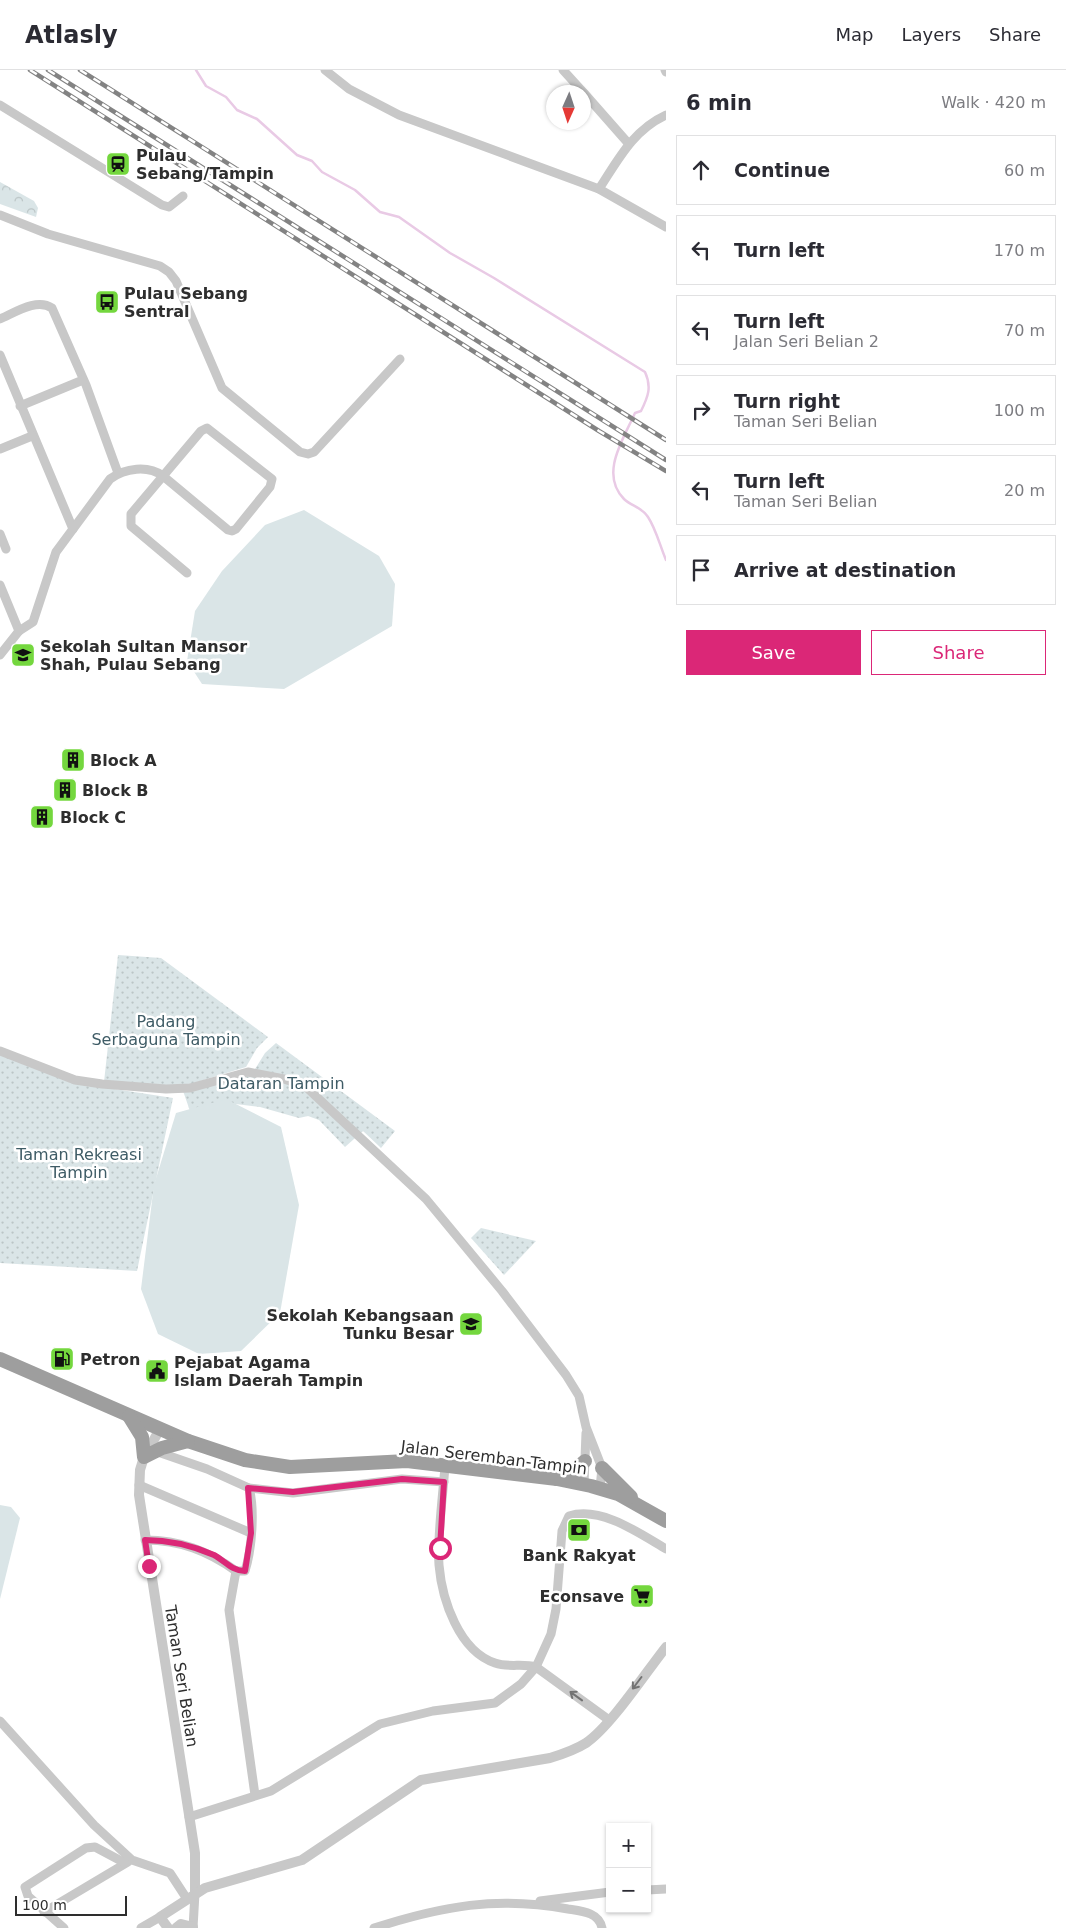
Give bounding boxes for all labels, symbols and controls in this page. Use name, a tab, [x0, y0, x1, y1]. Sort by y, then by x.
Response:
text: Atlasly	[25, 21, 118, 49]
text: Map	[835, 24, 873, 45]
text: Layers	[901, 24, 961, 45]
text: Share	[989, 24, 1041, 45]
north arrow	[546, 85, 591, 130]
text: 6 min	[686, 91, 752, 115]
text: Walk · 420 m	[941, 93, 1046, 112]
place label: Pulau Sebang/Tampin	[136, 146, 274, 183]
station icon: Pulau Sebang/Tampin	[105, 151, 131, 177]
icon: ahead	[687, 156, 715, 184]
text: Continue	[734, 159, 830, 181]
text: 60 m	[1004, 161, 1045, 180]
icon: left	[687, 236, 715, 264]
text: Turn left	[734, 239, 825, 261]
text: 170 m	[994, 241, 1045, 260]
place label: Pulau Sebang Sentral	[124, 284, 248, 321]
bus stop icon: Pulau Sebang Sentral	[94, 289, 120, 315]
text: Turn left	[734, 310, 825, 332]
icon: left	[687, 316, 715, 344]
text: 70 m	[1004, 321, 1045, 340]
text: Jalan Seri Belian 2	[734, 332, 879, 351]
text: Turn right	[734, 390, 840, 412]
icon: right	[687, 396, 715, 424]
text: 100 m	[994, 401, 1045, 420]
text: Taman Seri Belian	[734, 412, 877, 431]
text: Turn left	[734, 470, 825, 492]
icon: left	[687, 476, 715, 504]
text: 20 m	[1004, 481, 1045, 500]
text: Taman Seri Belian	[734, 492, 877, 511]
icon: arrive	[687, 556, 715, 584]
text: Arrive at destination	[734, 559, 956, 581]
button: Save	[686, 630, 861, 675]
button: Share	[871, 630, 1046, 675]
place label: Sekolah Sultan Mansor Shah, Pulau Sebang	[40, 637, 247, 674]
school or university icon: Sekolah Sultan Mansor Shah, Pulau Sebang	[10, 642, 36, 668]
building icon: Block A	[60, 747, 86, 773]
place label: Block A	[90, 751, 157, 770]
building icon: Block B	[52, 777, 78, 803]
place label: Block B	[82, 781, 149, 800]
building icon: Block C	[29, 804, 55, 830]
place label: Block C	[60, 808, 126, 827]
park label: Padang Serbaguna Tampin	[91, 1012, 241, 1049]
park label: Dataran Tampin	[217, 1074, 345, 1093]
park label: Taman Rekreasi Tampin	[15, 1145, 142, 1182]
place label: Sekolah Kebangsaan Tunku Besar	[267, 1306, 454, 1343]
school or university icon: Sekolah Kebangsaan Tunku Besar	[458, 1311, 484, 1337]
fuel station icon: Petron	[49, 1346, 75, 1372]
place label: Petron	[80, 1350, 141, 1369]
place label: Pejabat Agama Islam Daerah Tampin	[174, 1353, 363, 1390]
public building icon: Pejabat Agama Islam Daerah Tampin	[144, 1358, 170, 1384]
street label: Jalan Seremban-Tampin	[399, 1437, 588, 1478]
bank icon: Bank Rakyat	[566, 1517, 592, 1543]
route start	[429, 1537, 452, 1560]
place label: Bank Rakyat	[522, 1546, 636, 1565]
route end	[138, 1555, 161, 1578]
supermarket icon: Econsave	[629, 1583, 655, 1609]
place label: Econsave	[540, 1587, 624, 1606]
street label: Taman Seri Belian	[161, 1603, 202, 1748]
one-way arrow	[632, 1676, 643, 1689]
one-way arrow	[569, 1691, 583, 1701]
map controls	[606, 1823, 651, 1913]
button: +	[606, 1823, 651, 1868]
button: −	[606, 1868, 651, 1913]
scale bar	[15, 1893, 128, 1916]
text: 100 m	[22, 1897, 67, 1913]

